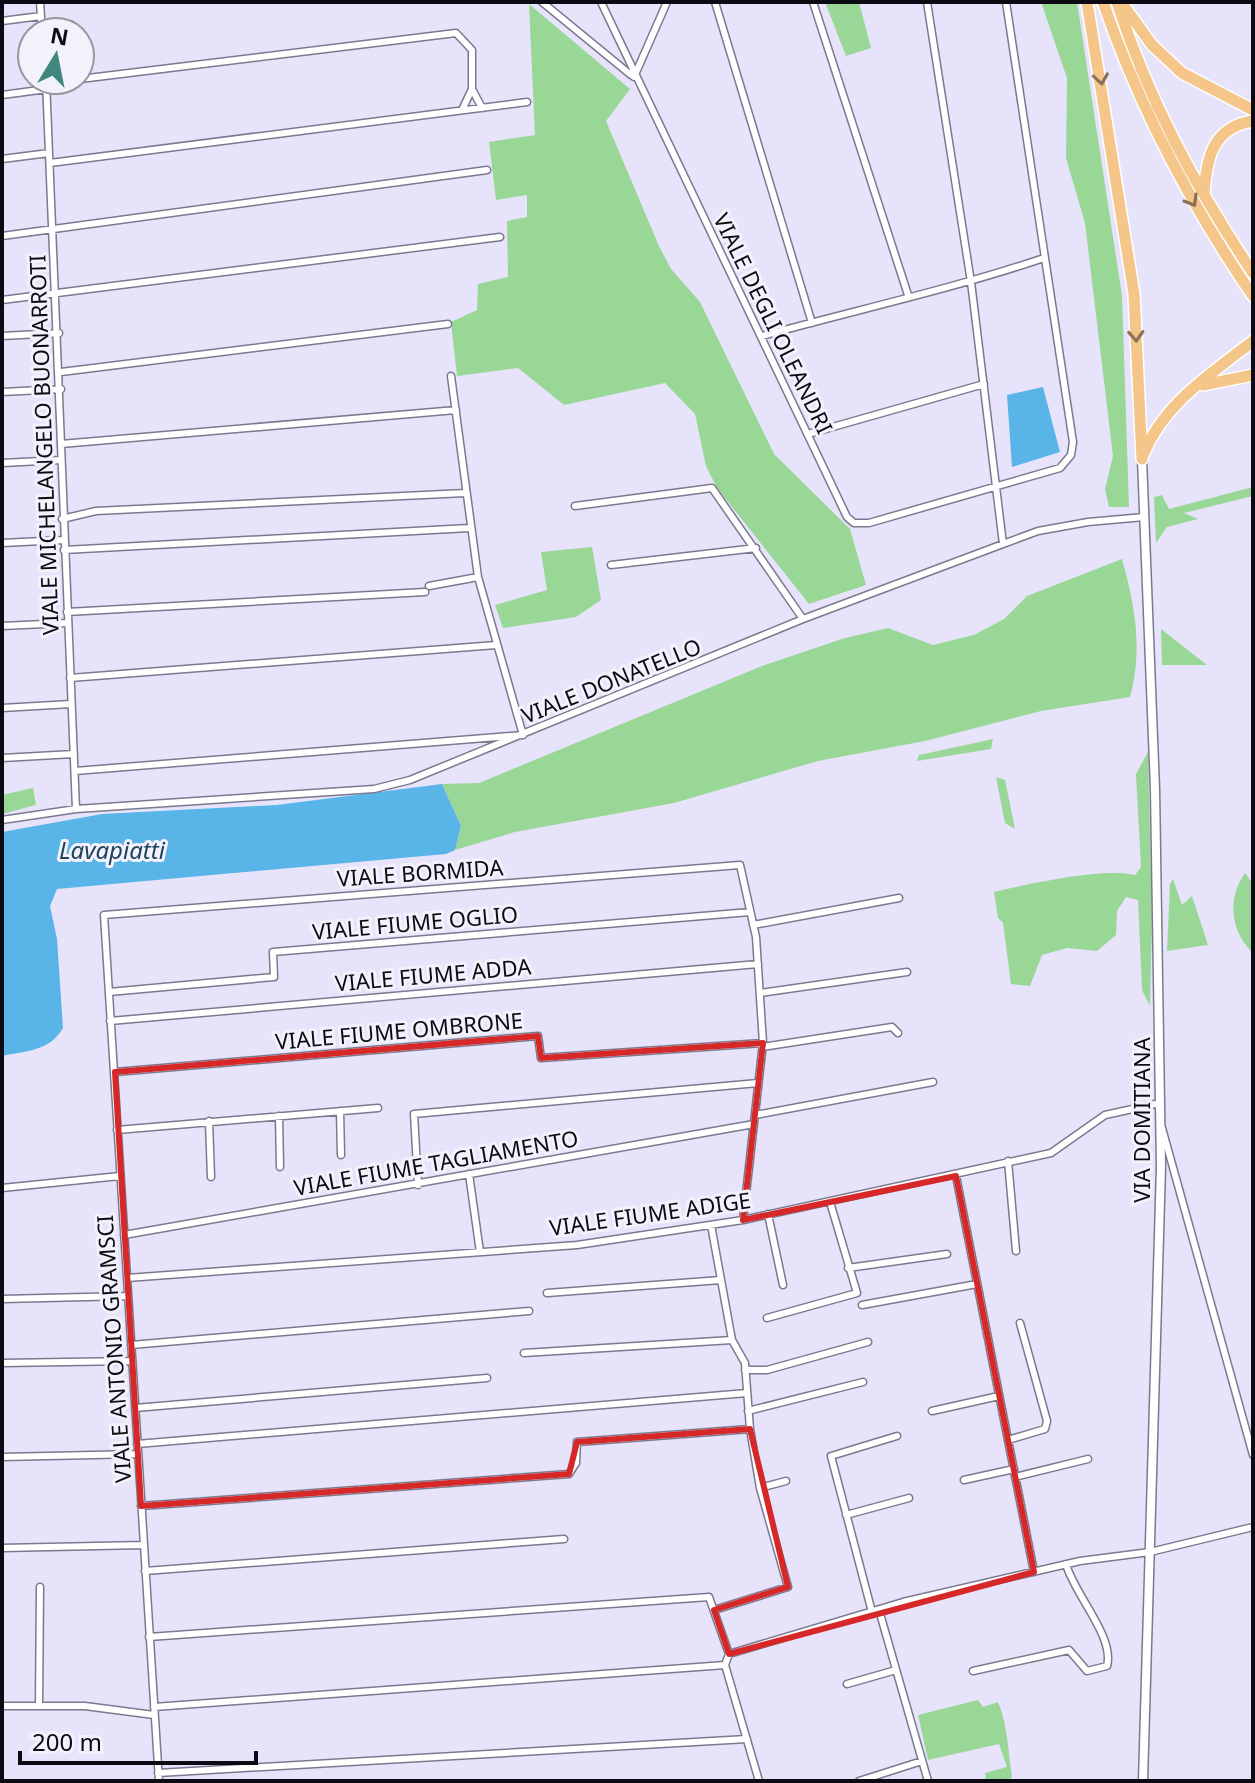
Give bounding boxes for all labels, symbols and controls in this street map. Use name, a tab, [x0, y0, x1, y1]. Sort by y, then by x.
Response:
north arrow	[16, 16, 96, 96]
text: N	[48, 19, 71, 52]
one-way arrow	[1092, 72, 1109, 86]
one-way arrow	[1182, 192, 1198, 206]
street label: VIALE DEGLI OLEANDRI	[707, 208, 841, 438]
street label: VIALE MICHELANGELO BUONARROTI	[21, 254, 65, 636]
one-way arrow	[1128, 330, 1145, 343]
street label: VIALE DONATELLO	[517, 630, 705, 730]
water label: Lavapiatti	[59, 833, 166, 866]
street label: VIALE BORMIDA	[336, 851, 505, 893]
street label: VIALE FIUME OGLIO	[311, 898, 519, 946]
street label: VIALE FIUME ADDA	[334, 950, 533, 998]
street label: VIALE FIUME OMBRONE	[274, 1004, 524, 1056]
street label: VIA DOMITIANA	[1126, 1036, 1156, 1203]
street label: VIALE FIUME TAGLIAMENTO	[291, 1122, 581, 1202]
street label: VIALE FIUME ADIGE	[547, 1184, 753, 1242]
street label: VIALE ANTONIO GRAMSCI	[89, 1214, 137, 1484]
scale bar	[20, 1715, 256, 1765]
text: 200 m	[32, 1725, 102, 1758]

